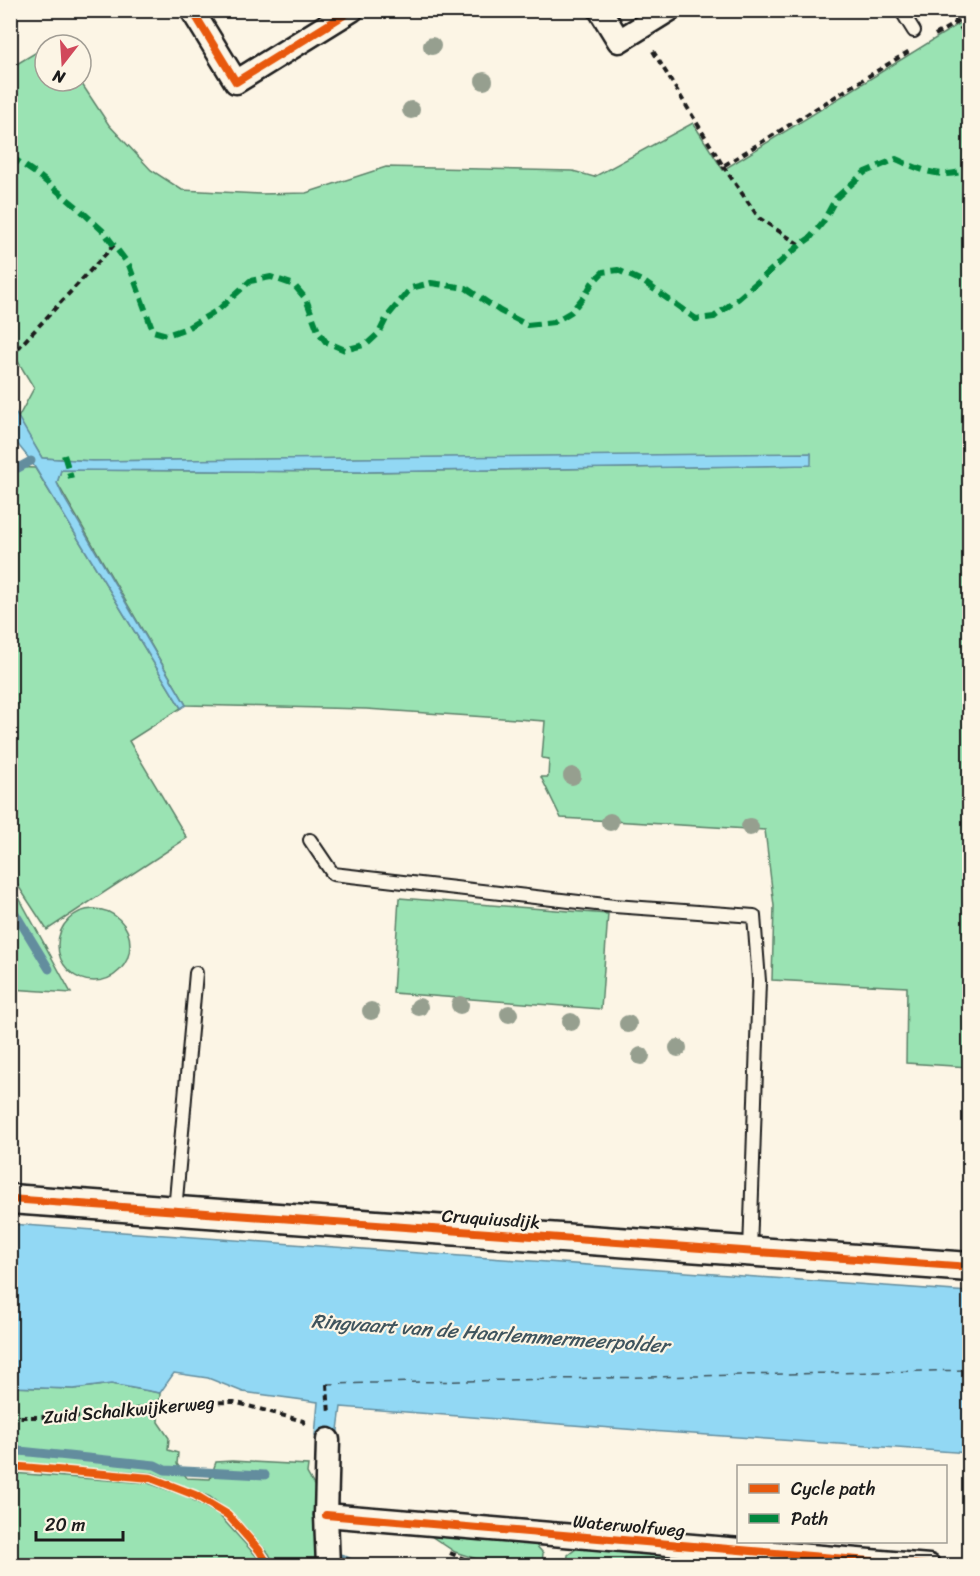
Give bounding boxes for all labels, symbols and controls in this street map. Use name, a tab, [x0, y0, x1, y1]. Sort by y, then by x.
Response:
north arrow	[33, 33, 93, 93]
text: N	[48, 61, 69, 93]
street label: Cruquiusdijk	[441, 1200, 541, 1238]
water label: Ringvaart van de Haarlemmermeerpolder	[310, 1304, 673, 1364]
street label: Zuid Schalkwijkerweg	[42, 1387, 216, 1433]
legend	[737, 1465, 947, 1543]
text: Cycle path	[791, 1473, 875, 1505]
text: Path	[791, 1503, 828, 1535]
scale bar	[36, 1504, 123, 1542]
street label: Waterwolfweg	[572, 1505, 686, 1547]
text: 20 m	[45, 1509, 85, 1541]

